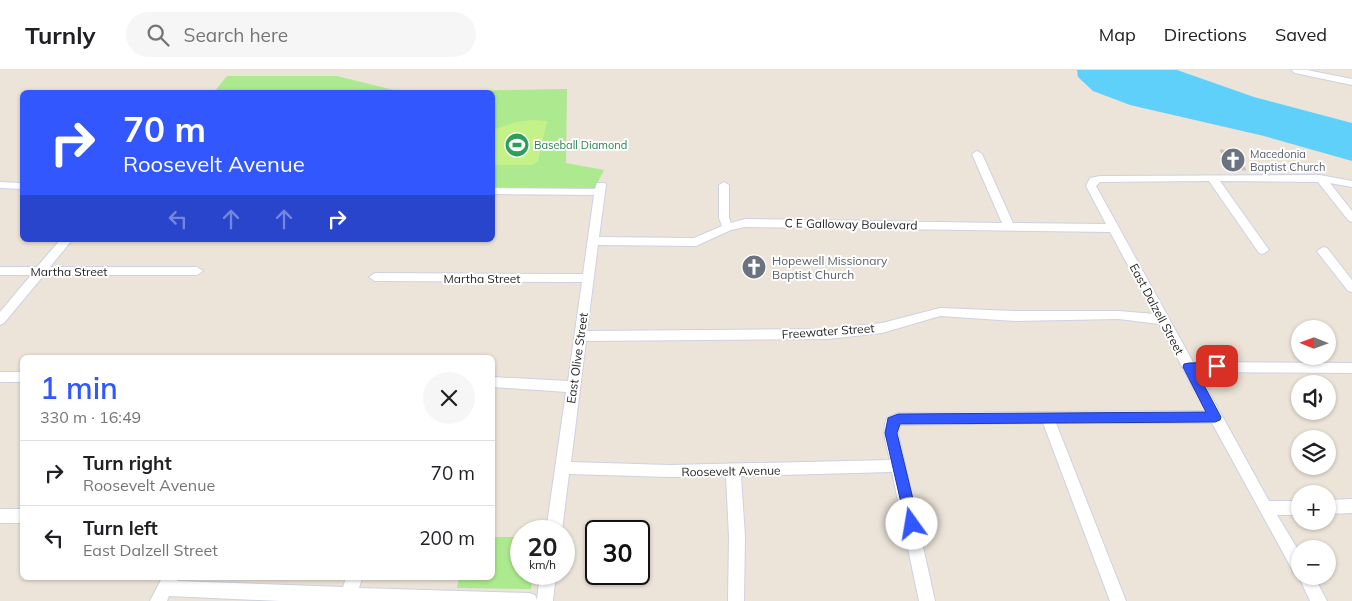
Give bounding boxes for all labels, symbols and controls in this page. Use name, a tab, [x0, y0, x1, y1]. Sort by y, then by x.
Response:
search box	[126, 12, 476, 57]
text: Turnly	[25, 20, 96, 50]
icon: search	[144, 21, 172, 49]
text: Search here	[184, 23, 288, 47]
text: Map	[1099, 23, 1136, 46]
text: Directions	[1164, 23, 1247, 46]
text: Saved	[1275, 23, 1327, 46]
text: 70 m	[123, 107, 206, 151]
icon: right	[40, 110, 105, 175]
sports icon: Baseball Diamond	[504, 132, 530, 158]
place label: Baseball Diamond	[534, 138, 627, 152]
church icon: Macedonia Baptist Church	[1220, 147, 1246, 173]
place label: Macedonia Baptist Church	[1250, 147, 1325, 174]
text: Roosevelt Avenue	[123, 150, 305, 178]
icon: left	[164, 205, 192, 233]
icon: ahead	[217, 205, 245, 233]
icon: ahead	[270, 205, 298, 233]
icon: right	[323, 205, 351, 233]
street label: C E Galloway Boulevard	[784, 215, 918, 233]
place label: Hopewell Missionary Baptist Church	[772, 253, 888, 282]
church icon: Hopewell Missionary Baptist Church	[741, 254, 767, 280]
street label: East Dalzell Street	[1127, 261, 1187, 357]
street label: Martha Street	[31, 264, 107, 279]
street label: Martha Street	[444, 271, 520, 286]
street label: East Olive Street	[563, 312, 591, 404]
street label: Freewater Street	[781, 320, 875, 342]
north arrow	[1291, 320, 1336, 365]
map controls	[1291, 320, 1336, 585]
pin	[1196, 345, 1238, 387]
icon: arrive	[1203, 352, 1231, 380]
text: 1 min	[40, 369, 118, 407]
button: close	[423, 372, 475, 424]
button: sound	[1291, 375, 1336, 420]
text: 330 m · 16:49	[40, 407, 141, 427]
button: layers	[1291, 430, 1336, 475]
text: Turn right	[83, 451, 172, 475]
icon: right	[40, 459, 68, 487]
text: 70 m	[431, 461, 475, 485]
street label: Roosevelt Avenue	[681, 463, 781, 479]
text: Roosevelt Avenue	[83, 475, 215, 495]
button: +	[1291, 485, 1336, 530]
position arrow	[885, 497, 937, 549]
text: Turn left	[83, 516, 158, 540]
speed limit sign: 30	[585, 520, 650, 585]
icon: left	[40, 524, 68, 552]
text: 200 m	[419, 526, 475, 550]
text: 20	[527, 531, 558, 562]
text: East Dalzell Street	[83, 540, 218, 560]
button: −	[1291, 540, 1336, 585]
text: km/h	[529, 557, 556, 572]

